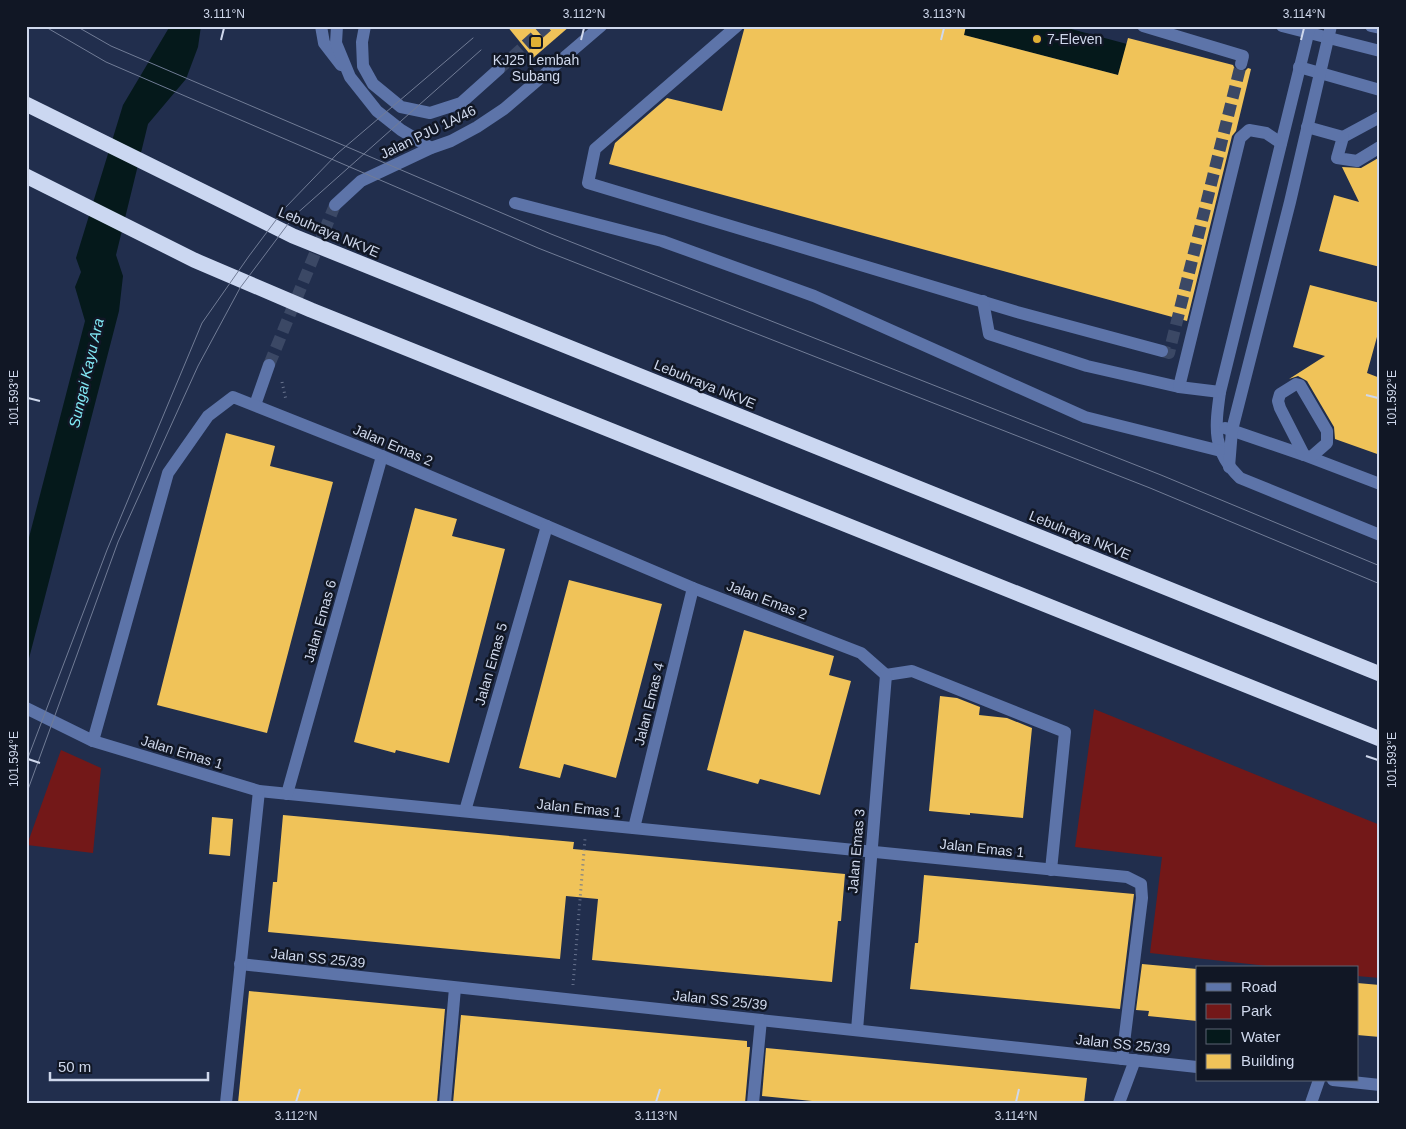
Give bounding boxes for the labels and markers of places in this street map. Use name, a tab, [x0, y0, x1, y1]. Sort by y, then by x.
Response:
place label: 7-Eleven	[1047, 31, 1102, 47]
marker: 7-Eleven	[1031, 33, 1043, 45]
marker: KJ25 Lembah Subang	[529, 35, 543, 49]
place label: KJ25 Lembah Subang	[493, 52, 579, 84]

